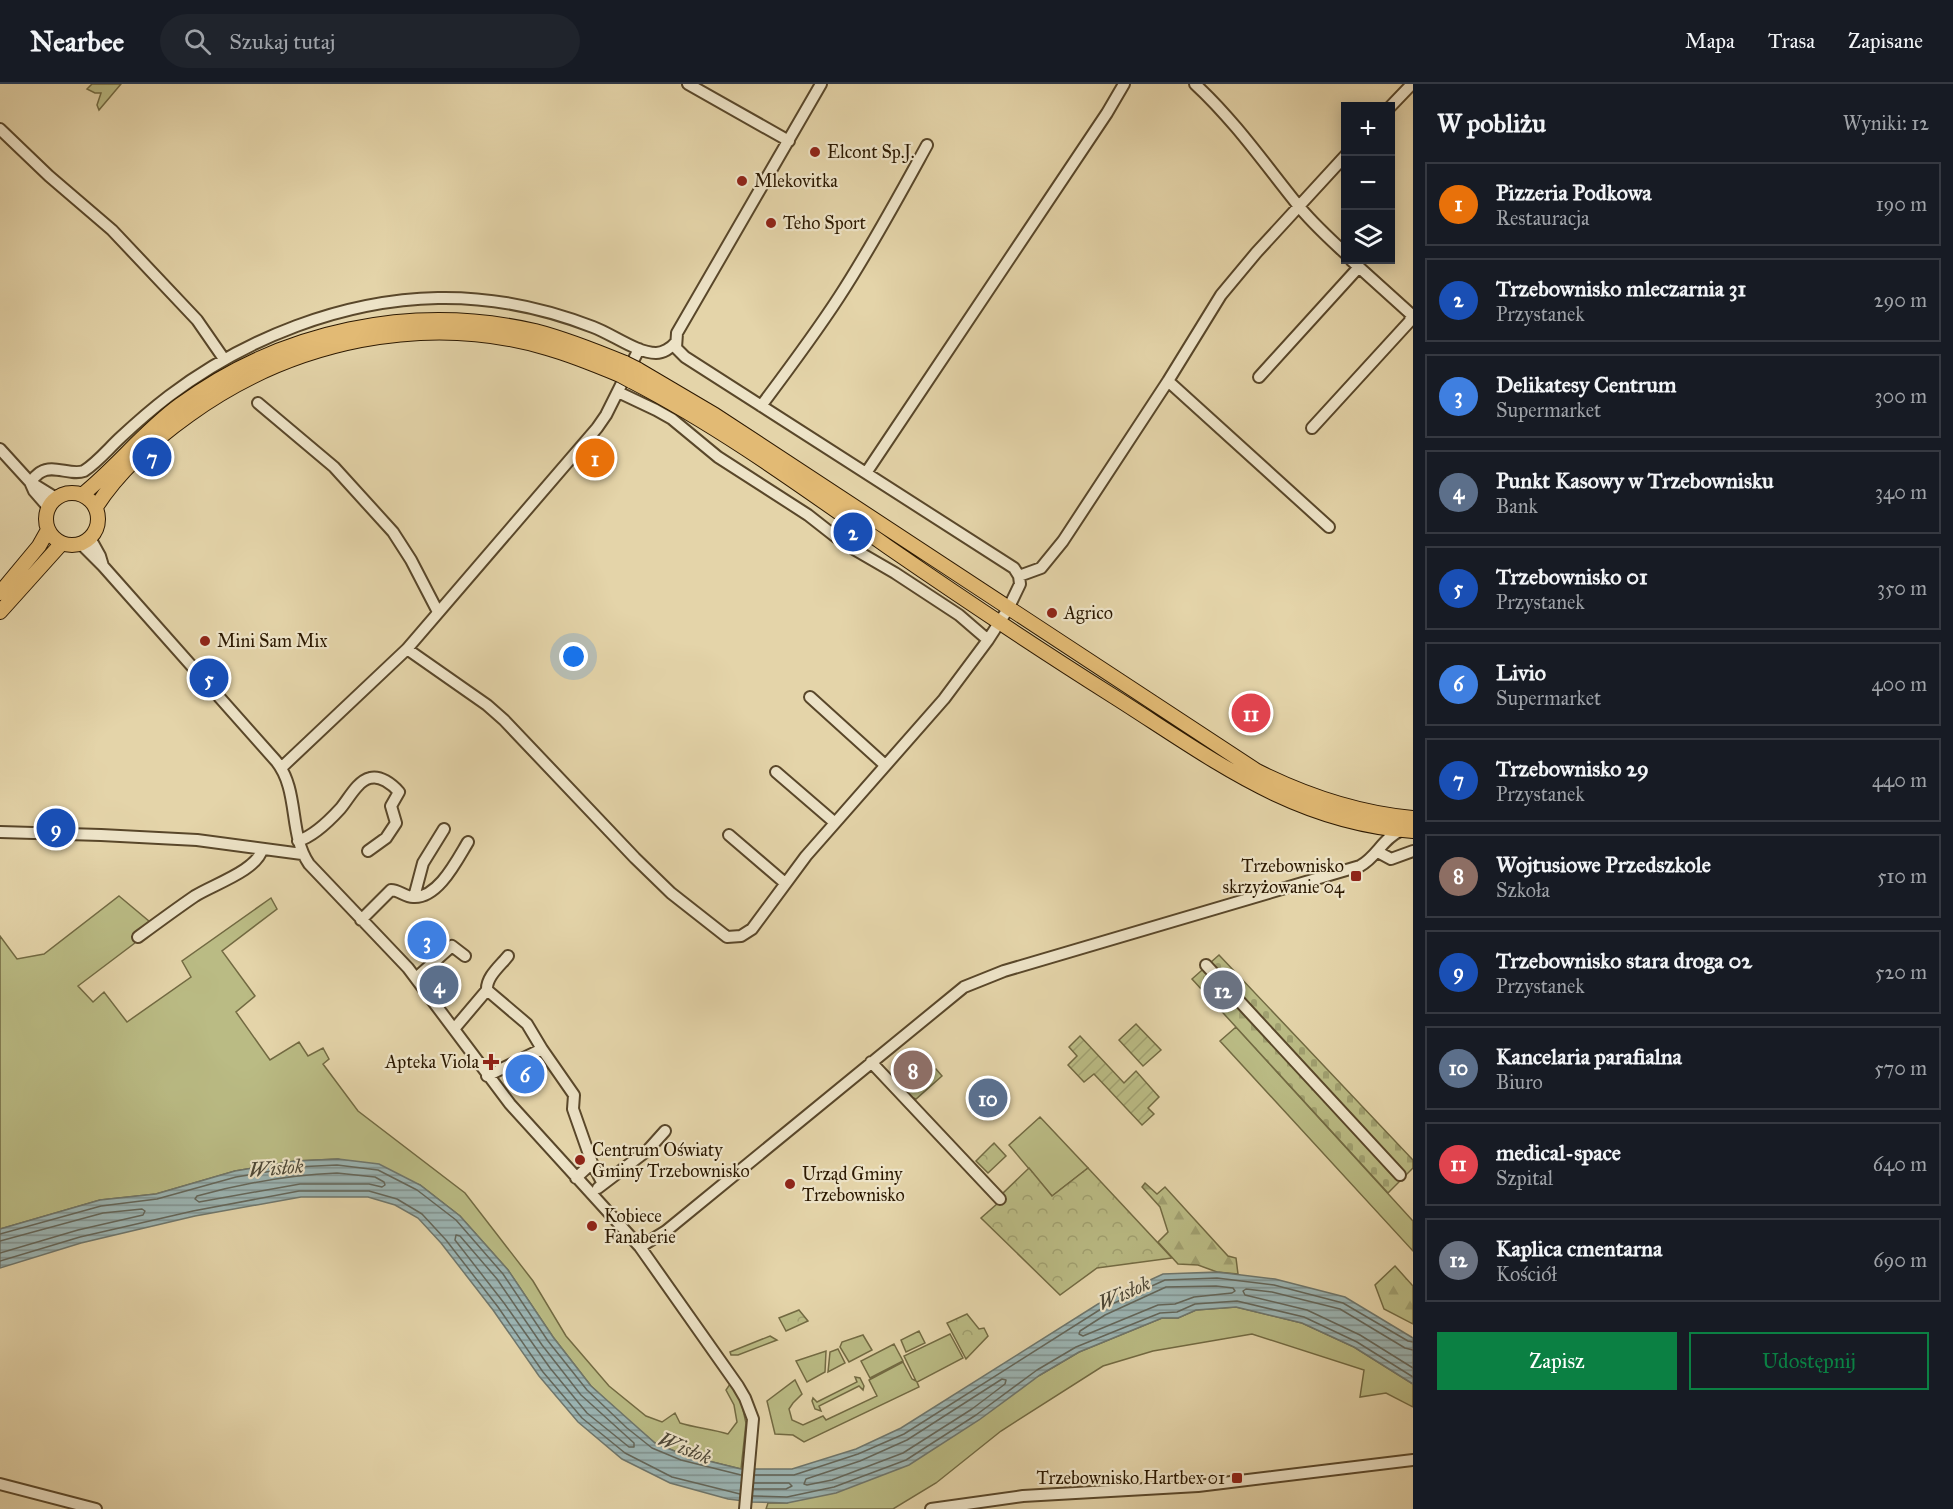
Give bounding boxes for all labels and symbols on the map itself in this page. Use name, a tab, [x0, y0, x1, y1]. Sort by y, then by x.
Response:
place label: Elcont Sp.J.	[827, 141, 915, 164]
marker: Elcont Sp.J.	[808, 145, 822, 159]
place label: Mlekovitka	[754, 170, 838, 192]
marker: Mlekovitka	[735, 174, 749, 188]
place label: Teho Sport	[783, 212, 867, 234]
marker: Teho Sport	[764, 216, 778, 230]
pin: 7	[132, 434, 172, 479]
pin: 1	[576, 436, 614, 481]
pin: 2	[834, 510, 872, 554]
place label: Agrico	[1063, 602, 1113, 625]
marker: Agrico	[1045, 606, 1059, 620]
place label: Mini Sam Mix	[217, 630, 328, 652]
marker: Mini Sam Mix	[198, 634, 212, 648]
your location	[559, 642, 588, 671]
pin: 5	[190, 656, 228, 700]
pin: 11	[1232, 690, 1270, 736]
pin: 9	[36, 806, 76, 850]
place label: Trzebownisko skrzyżowanie 04	[1222, 855, 1345, 898]
marker: Trzebownisko skrzyżowanie 04	[1349, 869, 1363, 883]
pin: 3	[408, 918, 446, 962]
pin: 4	[420, 962, 458, 1008]
pin: 12	[1204, 968, 1242, 1012]
pin: 8	[894, 1048, 932, 1092]
place label: Apteka Viola	[384, 1051, 479, 1073]
pin: 6	[506, 1052, 544, 1096]
marker: Apteka Viola	[484, 1055, 498, 1069]
pin: 10	[968, 1076, 1008, 1120]
place label: Centrum Oświaty Gminy Trzebownisko	[592, 1139, 750, 1182]
marker: Centrum Oświaty Gminy Trzebownisko	[573, 1153, 587, 1167]
water label: Wisłok	[248, 1154, 305, 1182]
place label: Urząd Gminy Trzebownisko	[802, 1163, 905, 1206]
marker: Urząd Gminy Trzebownisko	[783, 1177, 797, 1191]
place label: Kobiece Fanaberie	[604, 1205, 676, 1248]
marker: Kobiece Fanaberie	[585, 1219, 599, 1233]
water label: Wisłok	[1094, 1271, 1154, 1315]
water label: Wisłok	[655, 1427, 715, 1469]
place label: Trzebownisko Hartbex 01	[1037, 1467, 1225, 1489]
marker: Trzebownisko Hartbex 01	[1230, 1471, 1244, 1485]

